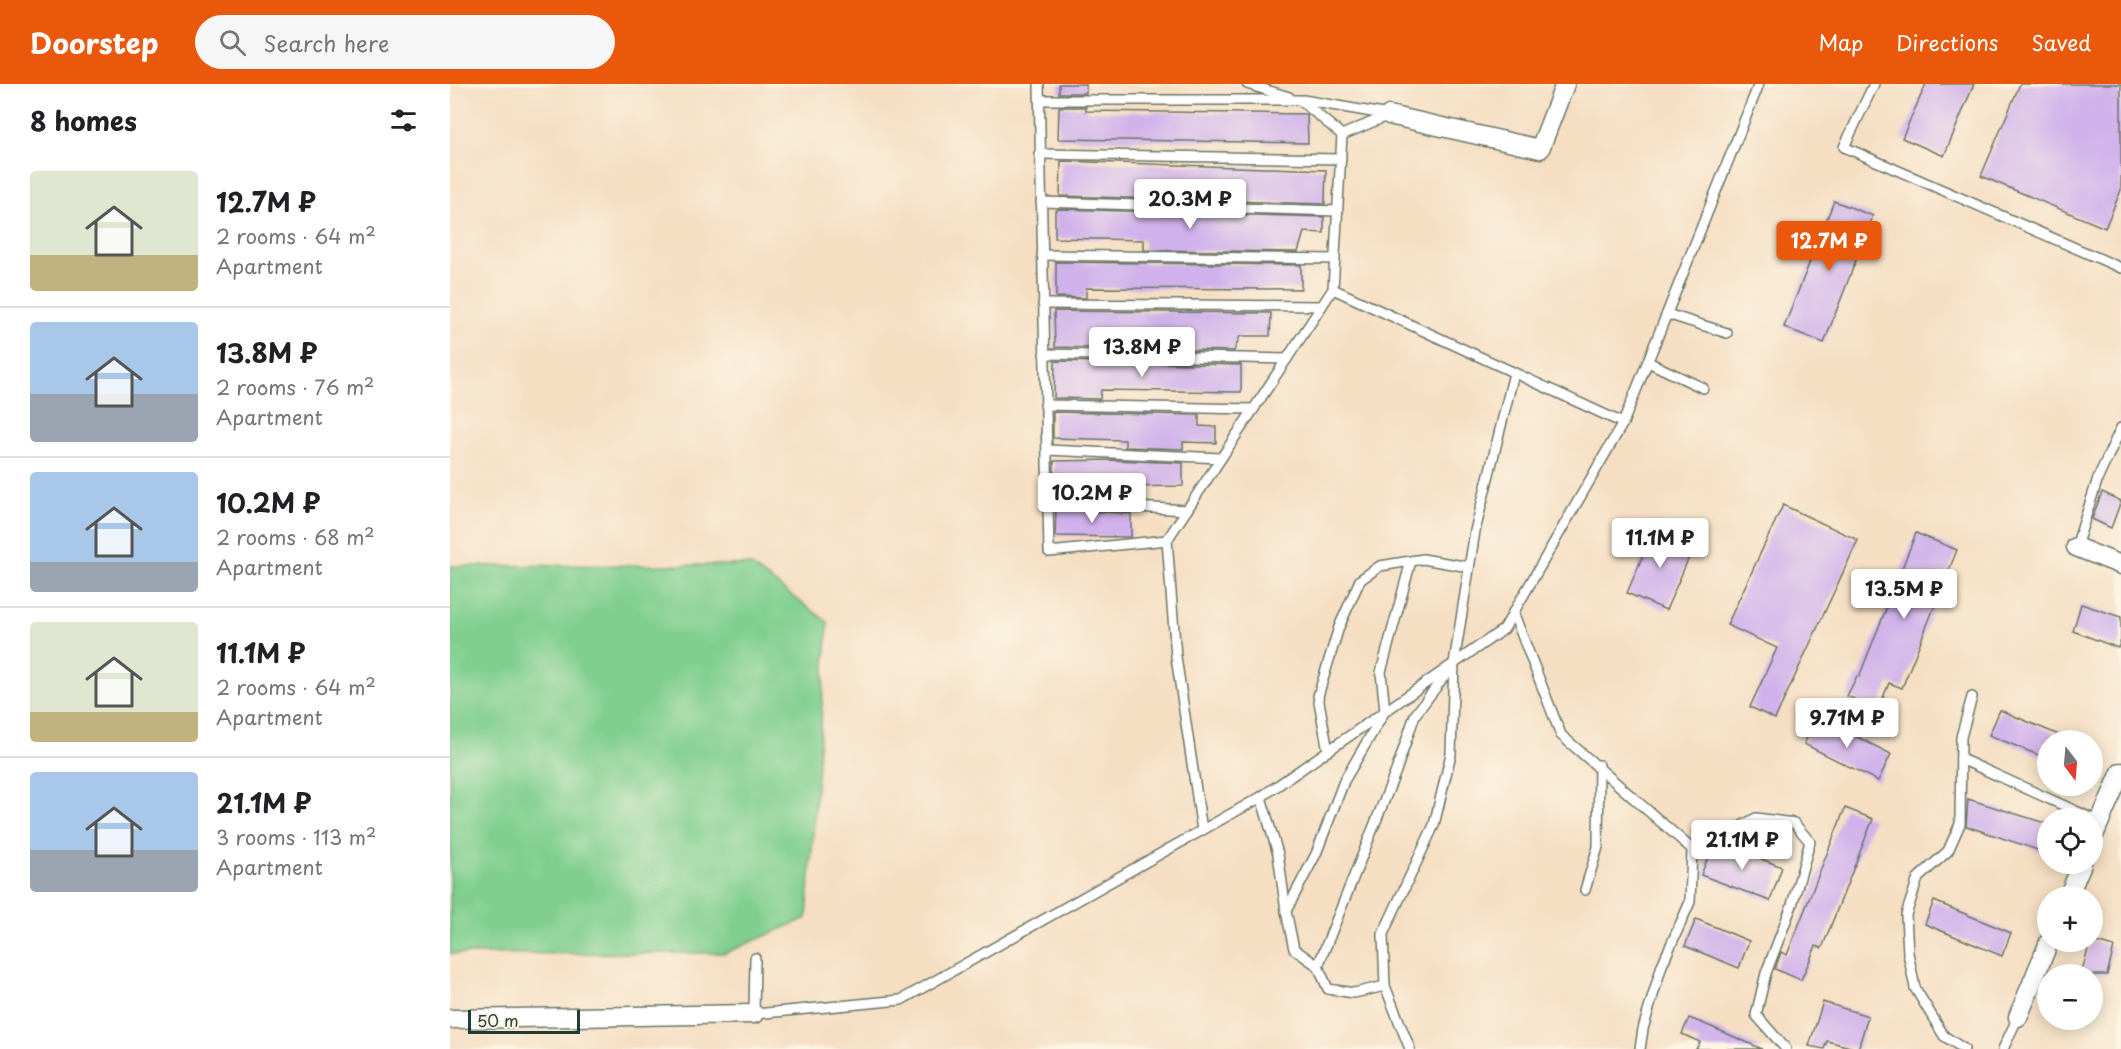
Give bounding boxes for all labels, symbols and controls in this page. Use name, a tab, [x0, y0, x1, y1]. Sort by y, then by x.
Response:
search box	[195, 15, 615, 69]
text: Doorstep	[30, 21, 159, 64]
icon: search	[216, 26, 249, 59]
text: Search here	[264, 26, 389, 59]
text: Map	[1818, 26, 1863, 58]
text: Directions	[1896, 26, 1998, 58]
text: Saved	[2031, 26, 2091, 58]
text: 8 homes	[30, 101, 137, 140]
icon: filters	[387, 104, 420, 137]
pin: 20.3M ₽	[1135, 179, 1245, 230]
text: 12.7M ₽	[216, 182, 316, 221]
text: 20.3M ₽	[1148, 183, 1232, 213]
icon: home	[78, 195, 150, 267]
text: 2 rooms · 64 m²	[216, 221, 376, 251]
pin: 12.7M ₽	[1774, 221, 1884, 272]
text: 12.7M ₽	[1791, 225, 1867, 255]
text: Apartment	[216, 251, 323, 281]
pin: 13.8M ₽	[1087, 327, 1197, 378]
text: 13.8M ₽	[1103, 331, 1181, 361]
text: 13.8M ₽	[216, 333, 317, 372]
icon: home	[78, 346, 150, 418]
text: 2 rooms · 76 m²	[216, 372, 374, 402]
text: Apartment	[216, 402, 323, 432]
pin: 10.2M ₽	[1037, 473, 1147, 524]
text: 10.2M ₽	[1052, 477, 1132, 507]
text: 10.2M ₽	[216, 483, 320, 522]
icon: home	[78, 496, 150, 568]
pin: 11.1M ₽	[1605, 518, 1715, 569]
text: 2 rooms · 68 m²	[216, 522, 375, 552]
text: 11.1M ₽	[1626, 522, 1694, 552]
text: Apartment	[216, 552, 323, 582]
pin: 13.5M ₽	[1849, 569, 1959, 620]
text: 13.5M ₽	[1865, 573, 1943, 603]
text: 11.1M ₽	[216, 633, 305, 672]
icon: home	[78, 646, 150, 718]
text: 2 rooms · 64 m²	[216, 672, 376, 702]
pin: 9.71M ₽	[1792, 698, 1902, 749]
text: Apartment	[216, 702, 323, 732]
text: 9.71M ₽	[1809, 702, 1885, 732]
north arrow	[2037, 730, 2103, 796]
map controls	[2037, 730, 2103, 1030]
text: 21.1M ₽	[216, 783, 312, 822]
icon: home	[78, 796, 150, 868]
button: locate	[2037, 808, 2103, 874]
pin: 21.1M ₽	[1687, 820, 1797, 871]
text: 3 rooms · 113 m²	[216, 822, 376, 852]
text: 21.1M ₽	[1705, 824, 1779, 854]
text: Apartment	[216, 852, 323, 882]
button: +	[2037, 886, 2103, 952]
button: −	[2037, 964, 2103, 1030]
scale bar	[468, 1007, 580, 1034]
text: 50 m	[477, 1008, 518, 1032]

